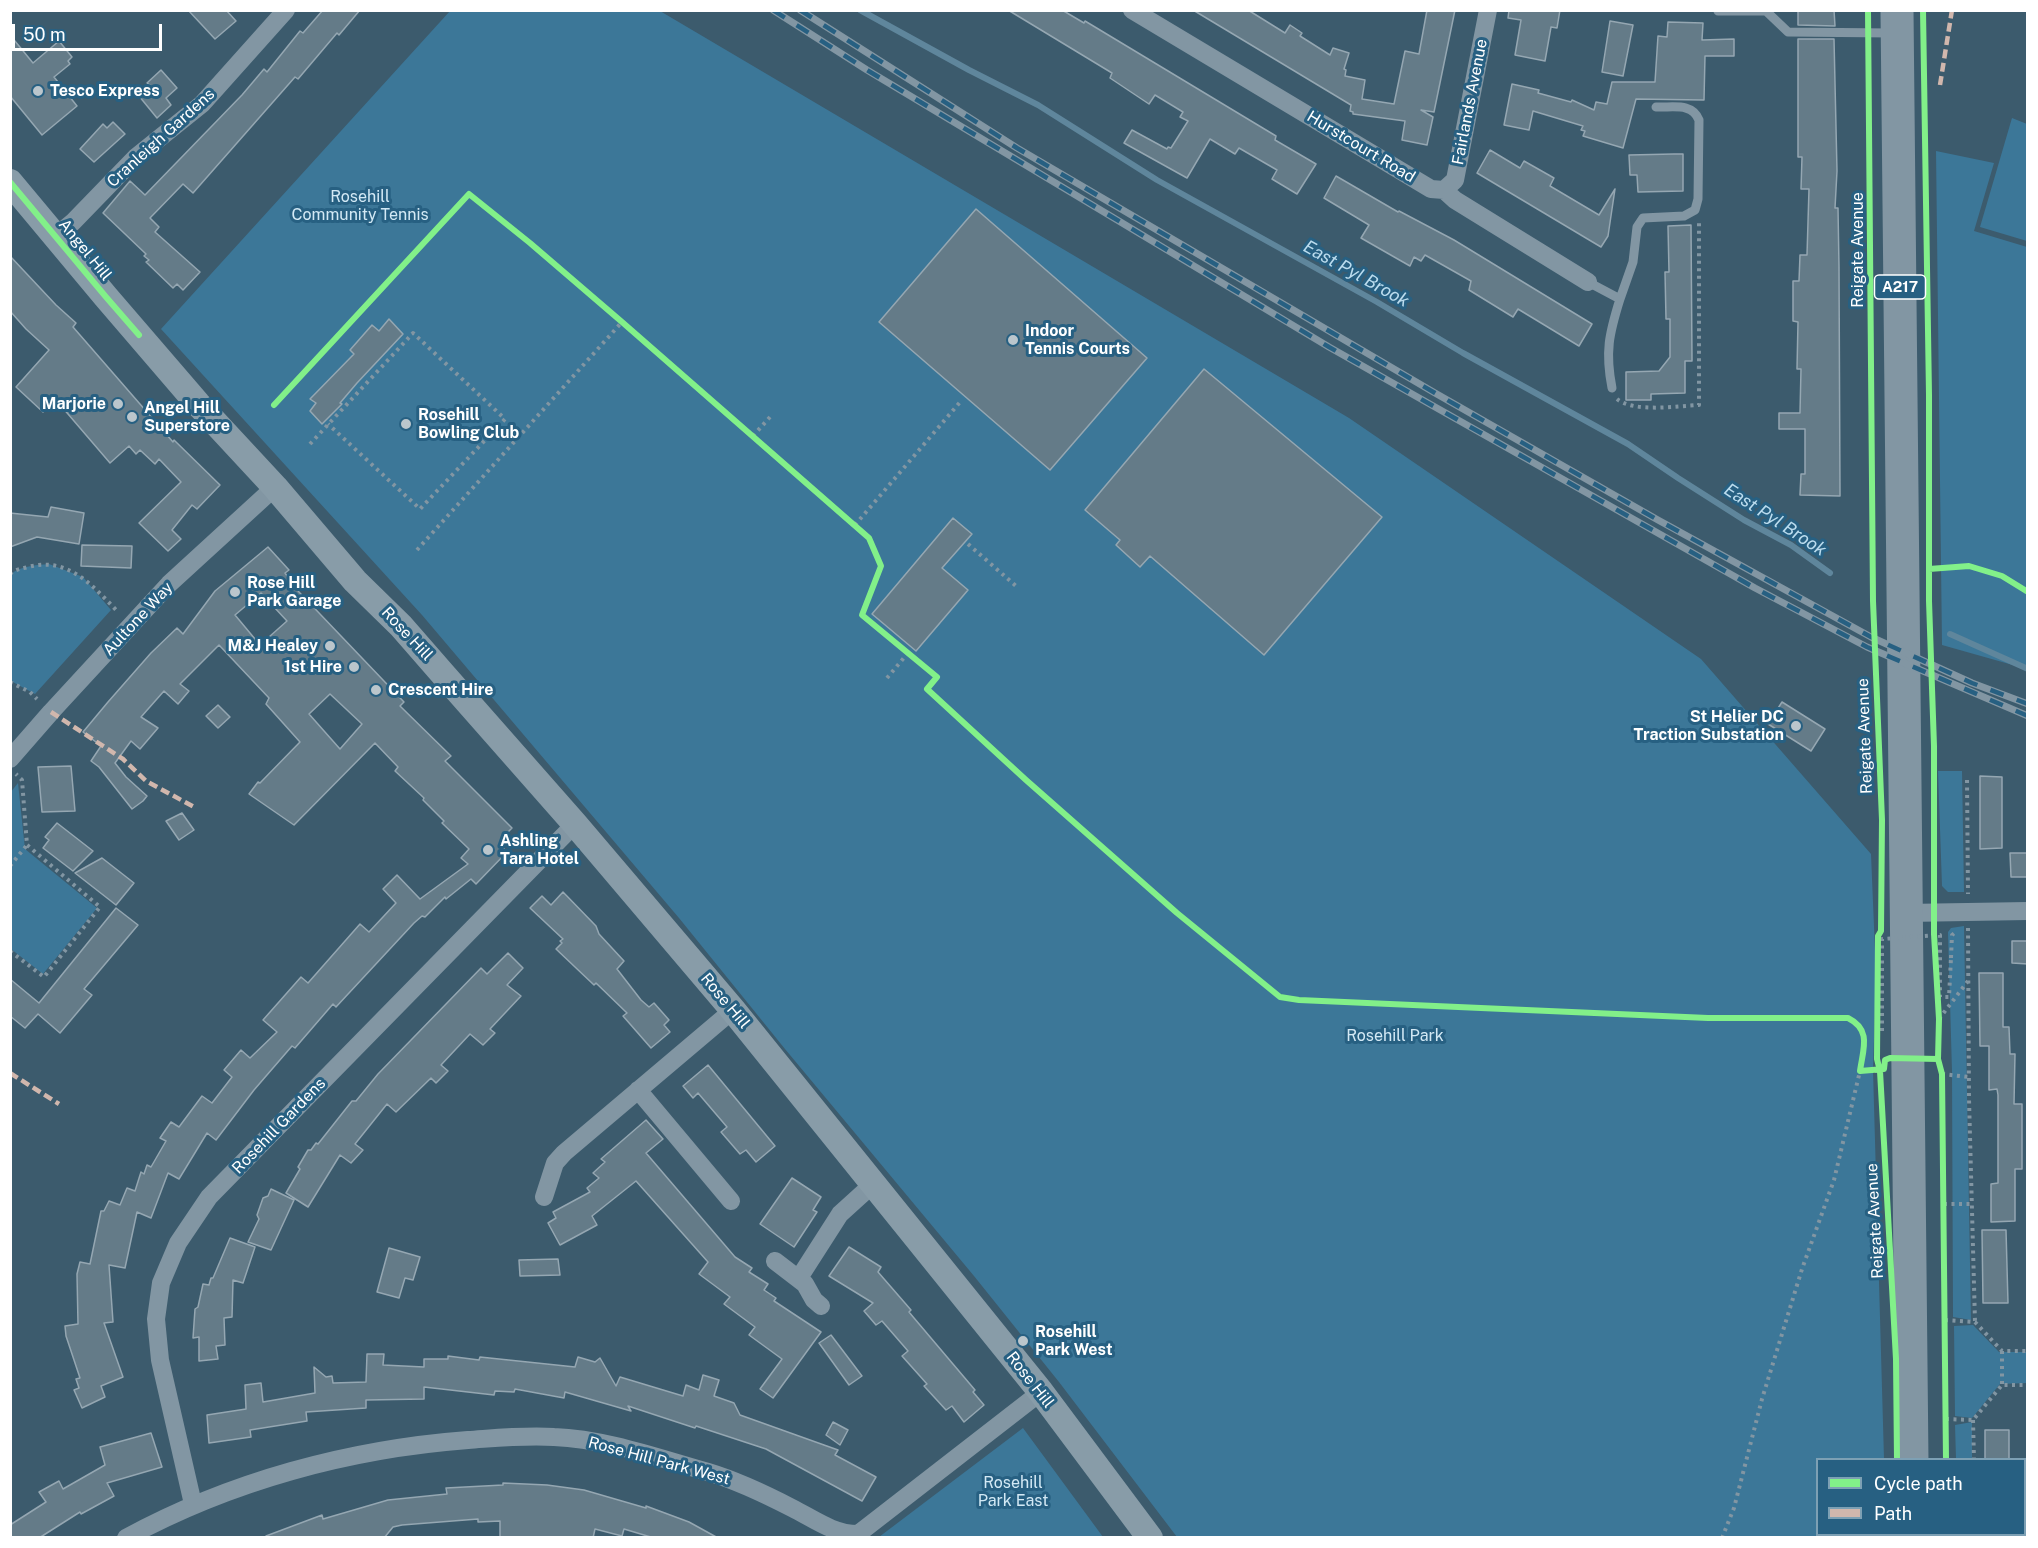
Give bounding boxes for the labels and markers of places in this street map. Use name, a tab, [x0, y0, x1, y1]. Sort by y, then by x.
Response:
place label: Tesco Express	[50, 81, 160, 101]
marker: Tesco Express	[31, 84, 45, 98]
place label: Indoor Tennis Courts	[1025, 321, 1130, 359]
marker: Indoor Tennis Courts	[1006, 333, 1020, 347]
place label: Marjorie	[42, 394, 106, 414]
marker: Marjorie	[111, 397, 125, 411]
place label: Angel Hill Superstore	[144, 398, 230, 436]
place label: Rosehill Bowling Club	[418, 405, 519, 443]
marker: Angel Hill Superstore	[125, 410, 139, 424]
marker: Rosehill Bowling Club	[399, 417, 413, 431]
place label: Rose Hill Park Garage	[247, 573, 342, 611]
marker: Rose Hill Park Garage	[228, 585, 242, 599]
place label: M&J Healey	[228, 636, 318, 656]
marker: M&J Healey	[323, 639, 337, 653]
place label: 1st Hire	[284, 657, 342, 677]
marker: 1st Hire	[347, 660, 361, 674]
place label: Crescent Hire	[388, 680, 494, 700]
marker: Crescent Hire	[369, 683, 383, 697]
place label: St Helier DC Traction Substation	[1633, 707, 1784, 745]
marker: St Helier DC Traction Substation	[1789, 719, 1803, 733]
place label: Ashling Tara Hotel	[500, 831, 579, 869]
marker: Ashling Tara Hotel	[481, 843, 495, 857]
place label: Rosehill Park West	[1035, 1322, 1113, 1360]
marker: Rosehill Park West	[1016, 1334, 1030, 1348]

